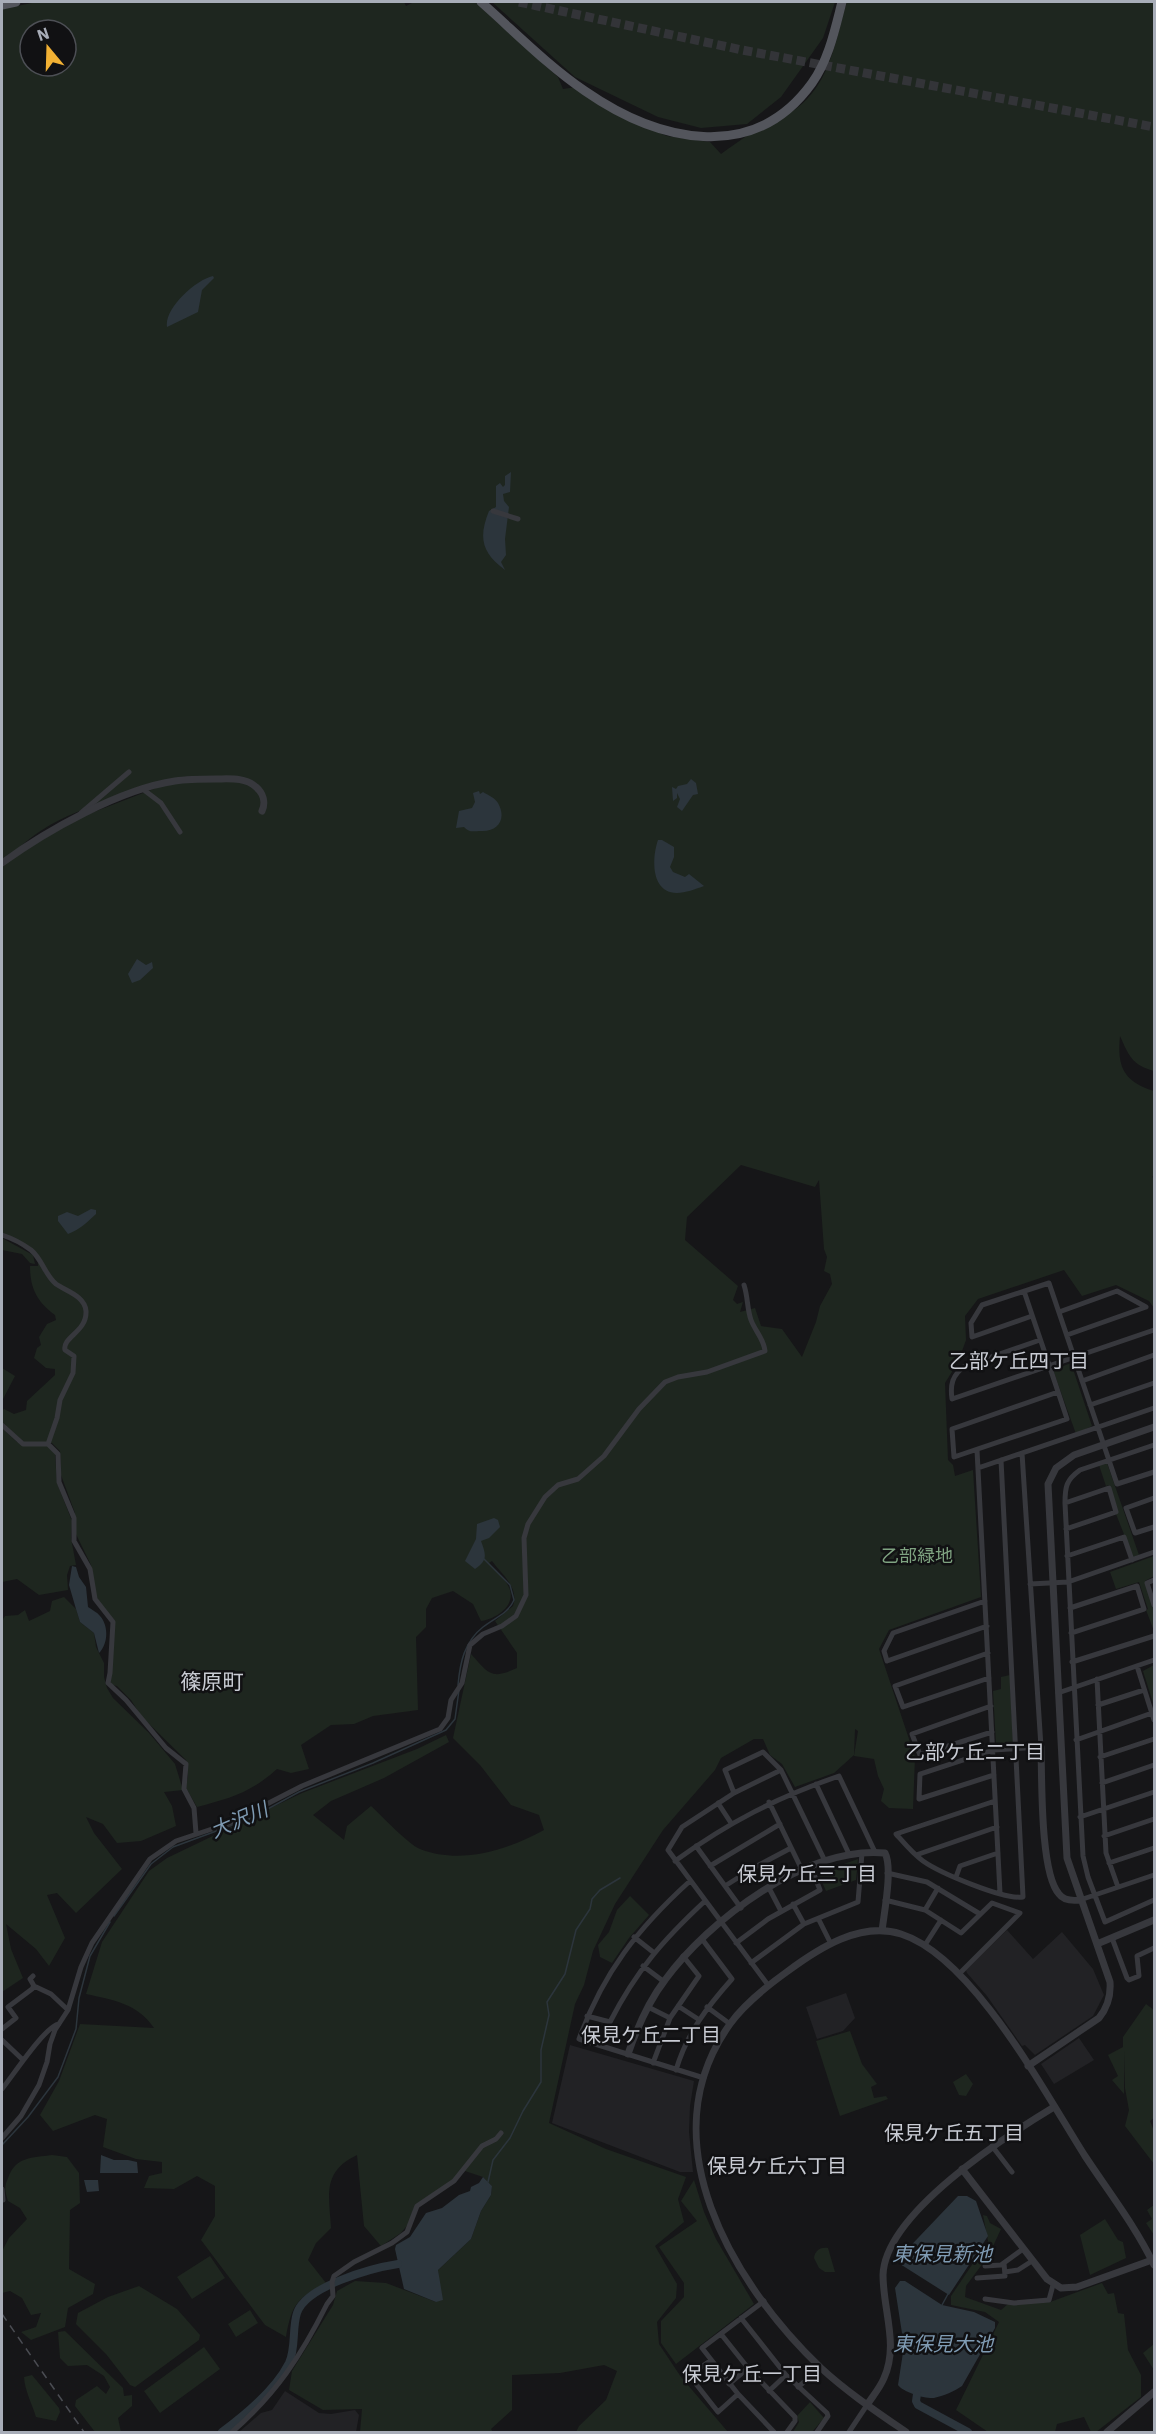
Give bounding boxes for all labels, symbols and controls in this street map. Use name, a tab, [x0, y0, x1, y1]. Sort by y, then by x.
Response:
north arrow	[18, 18, 78, 78]
text: N	[34, 22, 52, 45]
district label: 乙部ケ丘四丁目	[949, 1347, 1089, 1374]
park label: 乙部緑地	[881, 1544, 953, 1567]
district label: 篠原町	[181, 1667, 244, 1695]
district label: 乙部ケ丘二丁目	[905, 1738, 1045, 1765]
water label: 大沢川	[206, 1795, 274, 1844]
district label: 保見ケ丘三丁目	[737, 1860, 877, 1887]
district label: 保見ケ丘二丁目	[581, 2021, 721, 2048]
district label: 保見ケ丘五丁目	[884, 2119, 1024, 2146]
district label: 保見ケ丘六丁目	[707, 2152, 847, 2179]
water label: 東保見新池	[892, 2240, 994, 2267]
water label: 東保見大池	[893, 2330, 995, 2357]
district label: 保見ケ丘一丁目	[682, 2360, 822, 2387]

